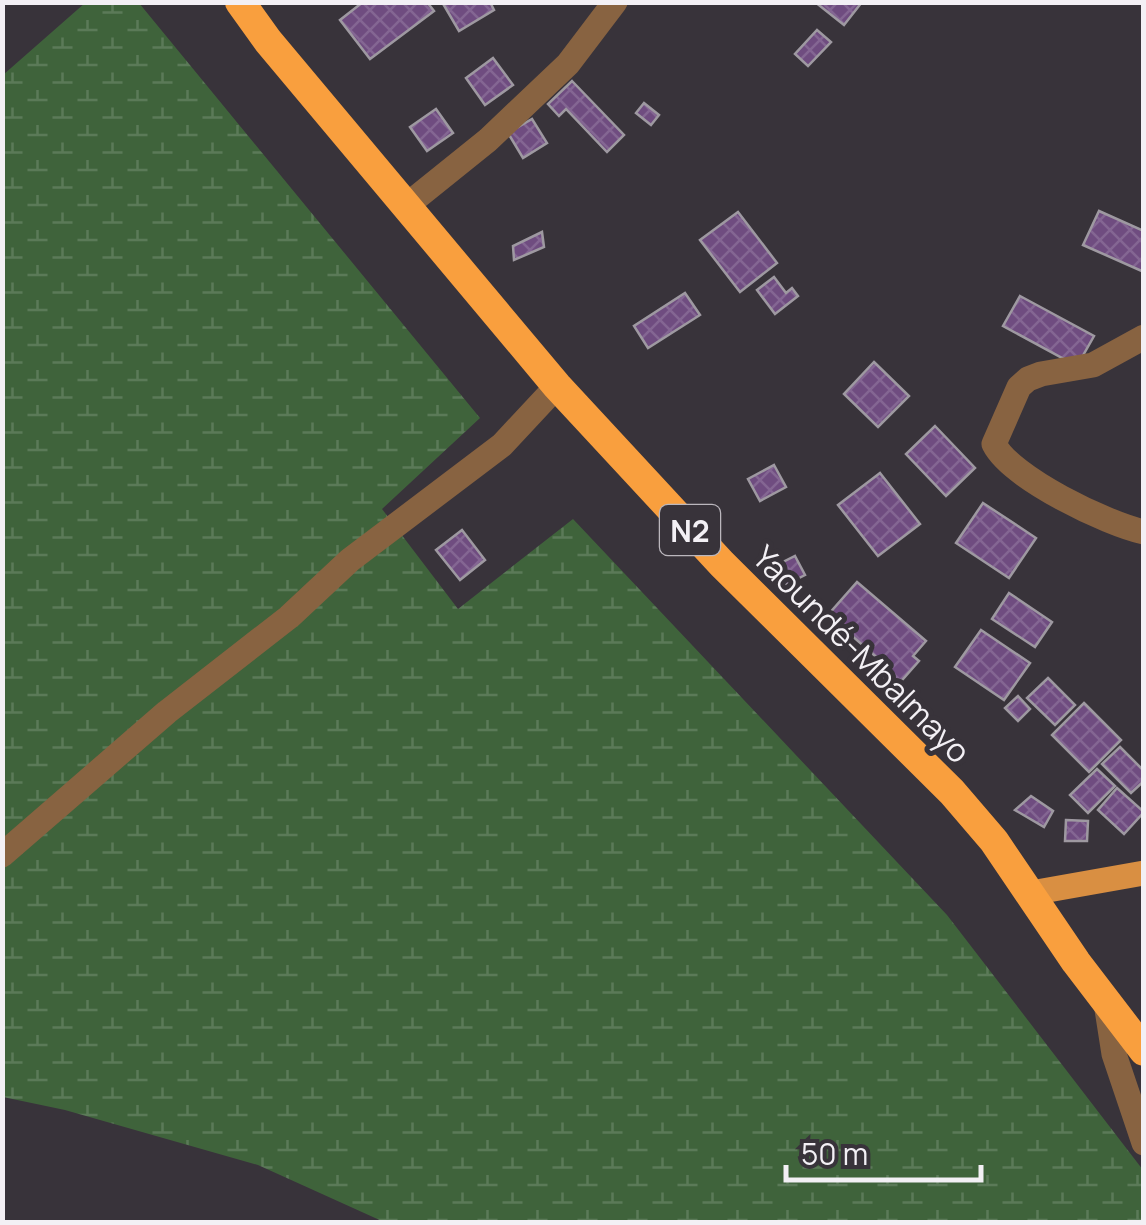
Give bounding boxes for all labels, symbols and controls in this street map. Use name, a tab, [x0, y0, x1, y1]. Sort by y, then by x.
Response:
road number: N2	[660, 505, 720, 555]
street label: Yaoundé-Mbalmayo	[743, 535, 981, 773]
scale bar	[786, 1120, 981, 1182]
text: 50 m	[801, 1133, 868, 1174]

